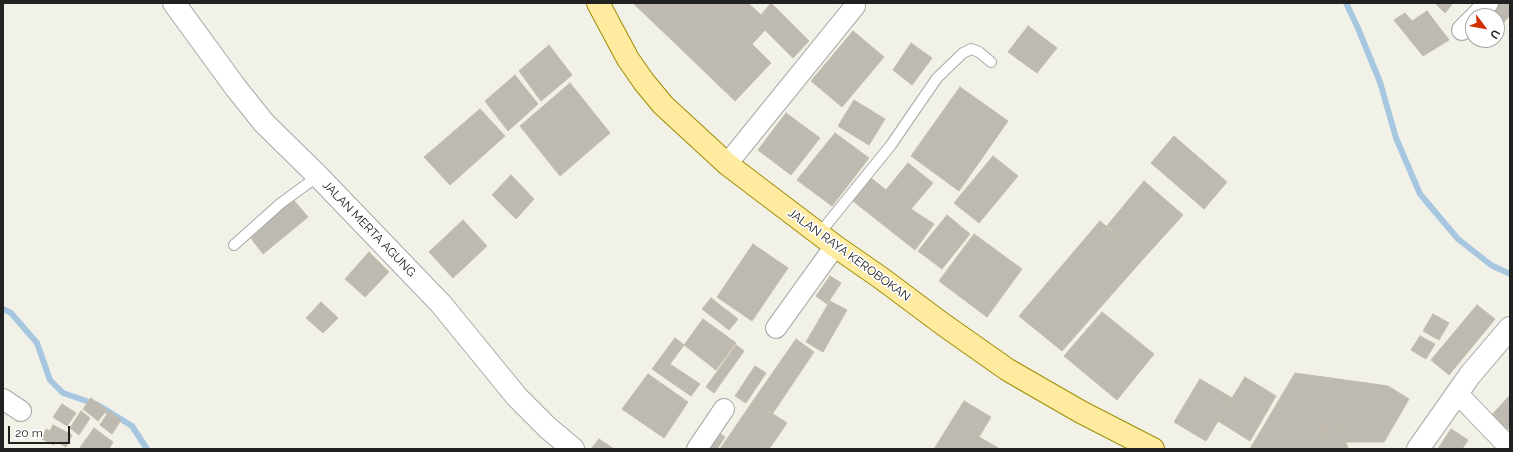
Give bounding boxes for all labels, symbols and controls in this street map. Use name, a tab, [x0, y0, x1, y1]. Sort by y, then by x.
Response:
north arrow	[1465, 8, 1505, 48]
text: U	[1487, 27, 1502, 41]
street label: JALAN MERTA AGUNG	[319, 178, 419, 280]
street label: JALAN RAYA KEROBOKAN	[785, 206, 913, 304]
scale bar	[10, 418, 72, 444]
text: 20 m	[15, 426, 43, 440]

